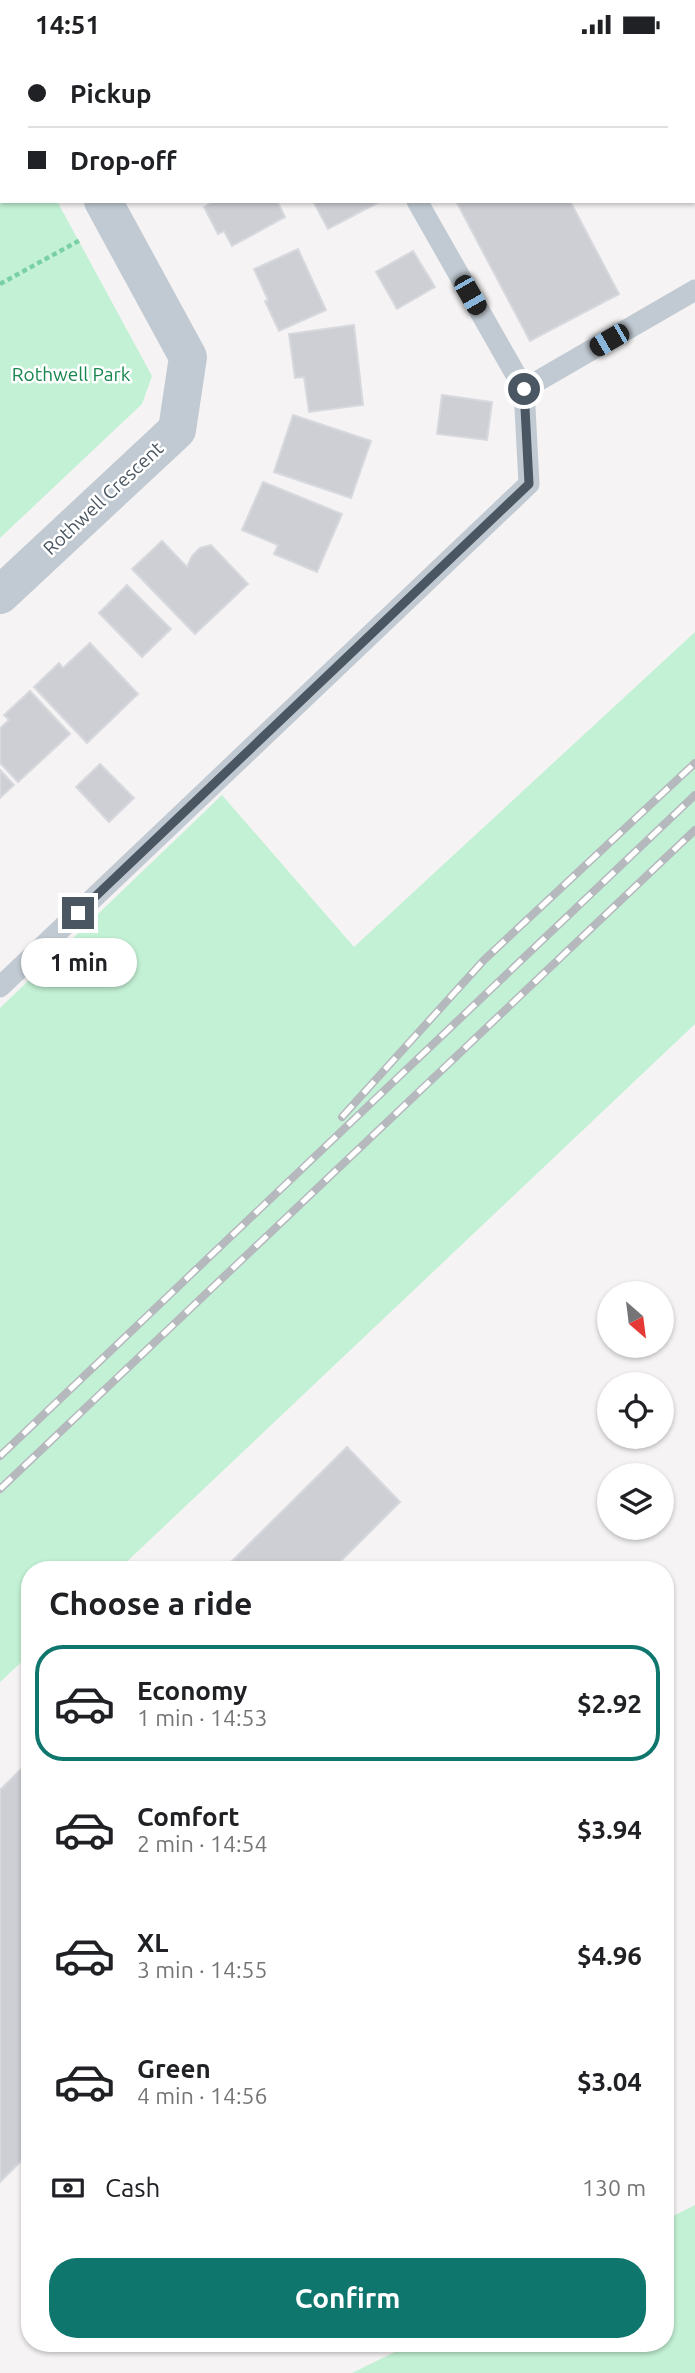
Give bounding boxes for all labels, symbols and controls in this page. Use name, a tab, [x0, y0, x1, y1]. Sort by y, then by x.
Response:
text: 14:51	[35, 10, 100, 39]
text: Pickup	[70, 79, 152, 108]
text: Drop-off	[70, 146, 177, 175]
car	[451, 272, 490, 318]
car	[586, 320, 633, 360]
park label: Rothwell Park	[12, 363, 131, 385]
route start	[508, 373, 540, 405]
street label: Rothwell Crescent	[38, 436, 168, 559]
route end	[62, 897, 94, 929]
callout: 1 min	[20, 937, 136, 987]
text: 1 min	[50, 950, 108, 975]
north arrow	[597, 1281, 674, 1358]
map controls	[597, 1281, 674, 1540]
button: locate	[597, 1372, 674, 1449]
button: layers	[597, 1463, 674, 1540]
text: Choose a ride	[49, 1585, 252, 1621]
icon: car	[53, 1672, 116, 1735]
text: Economy	[137, 1676, 247, 1705]
text: $2.92	[577, 1689, 642, 1718]
text: 1 min · 14:53	[137, 1705, 268, 1730]
icon: car	[53, 1798, 116, 1861]
text: Comfort	[137, 1802, 240, 1831]
text: $3.94	[577, 1815, 642, 1844]
text: 2 min · 14:54	[137, 1831, 268, 1856]
icon: car	[53, 1924, 116, 1987]
text: XL	[137, 1928, 168, 1957]
text: $4.96	[577, 1941, 642, 1970]
text: 3 min · 14:55	[137, 1957, 268, 1982]
icon: car	[53, 2050, 116, 2113]
text: Green	[137, 2054, 211, 2083]
text: $3.04	[577, 2067, 642, 2096]
text: 4 min · 14:56	[137, 2083, 268, 2108]
icon: cash	[49, 2169, 87, 2207]
text: Cash	[105, 2173, 160, 2202]
text: 130 m	[582, 2175, 646, 2200]
button: Confirm	[49, 2258, 646, 2338]

